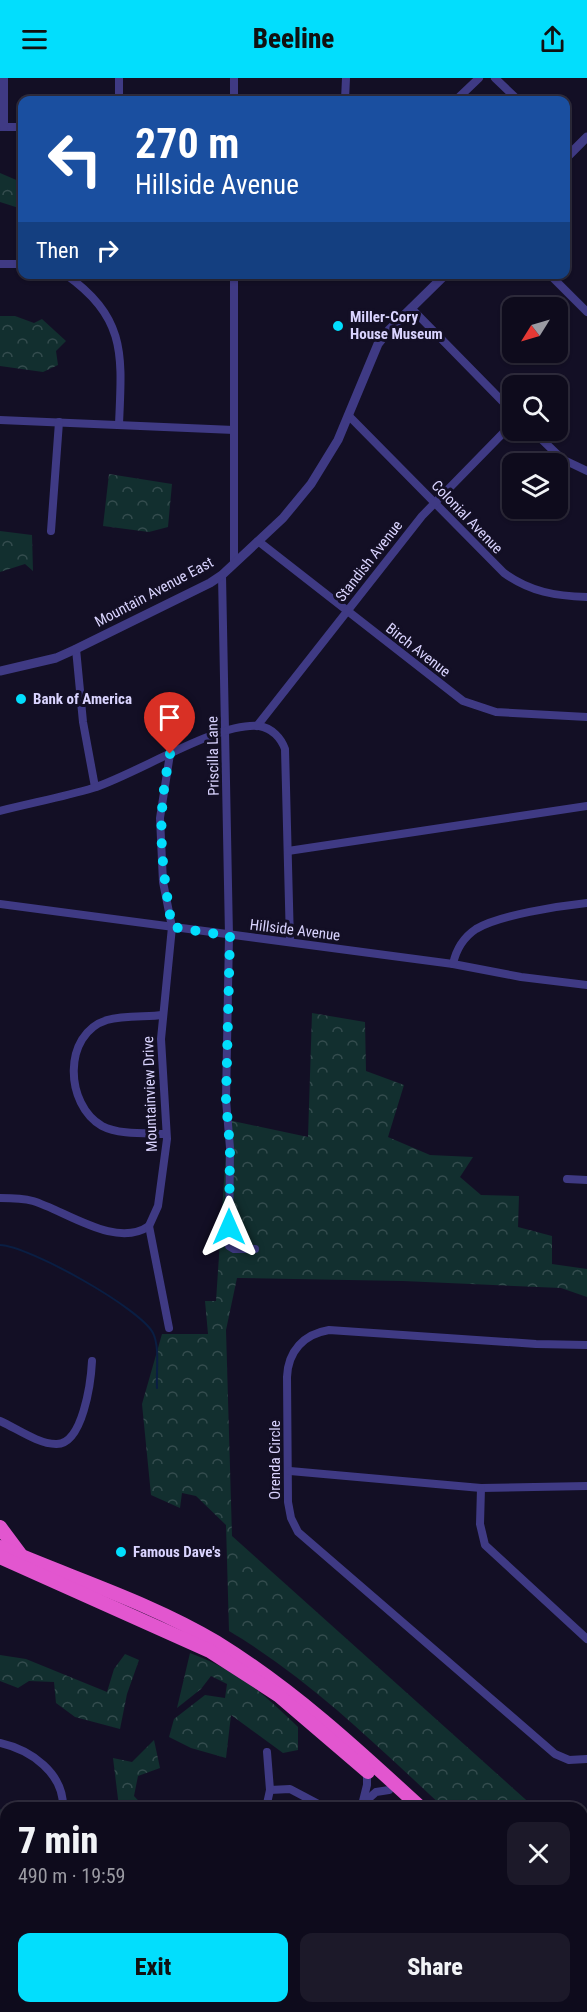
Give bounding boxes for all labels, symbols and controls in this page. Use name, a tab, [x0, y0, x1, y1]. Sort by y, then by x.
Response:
icon: menu	[18, 23, 51, 56]
text: Beeline	[253, 23, 334, 55]
icon: share	[536, 23, 569, 56]
text: 270 m	[135, 119, 240, 168]
icon: left	[36, 120, 114, 198]
text: Hillside Avenue	[135, 169, 299, 201]
icon: right	[91, 234, 124, 267]
text: Then	[36, 238, 79, 263]
north arrow	[502, 297, 568, 363]
map controls	[502, 297, 568, 519]
place label: Miller-Cory House Museum	[350, 308, 443, 343]
marker: Miller-Cory House Museum	[331, 319, 345, 333]
button: search	[502, 375, 568, 441]
button: layers	[502, 453, 568, 519]
street label: Colonial Avenue	[428, 477, 506, 557]
street label: Standish Avenue	[332, 517, 406, 605]
street label: Mountain Avenue East	[92, 553, 216, 631]
street label: Birch Avenue	[382, 619, 454, 681]
place label: Bank of America	[33, 690, 132, 708]
marker: Bank of America	[14, 692, 28, 706]
pin	[144, 692, 195, 754]
icon: arrive	[153, 701, 186, 734]
street label: Priscilla Lane	[203, 716, 223, 796]
street label: Hillside Avenue	[249, 916, 341, 944]
street label: Mountainview Drive	[139, 1036, 161, 1152]
position arrow	[197, 1195, 261, 1259]
street label: Orenda Circle	[266, 1420, 284, 1500]
place label: Famous Dave's	[133, 1543, 221, 1561]
marker: Famous Dave's	[114, 1545, 128, 1559]
text: 7 min	[18, 1820, 98, 1862]
button: close	[507, 1822, 570, 1885]
text: 490 m · 19:59	[18, 1864, 125, 1888]
button: Exit	[18, 1933, 288, 2002]
button: Share	[300, 1933, 570, 2002]

